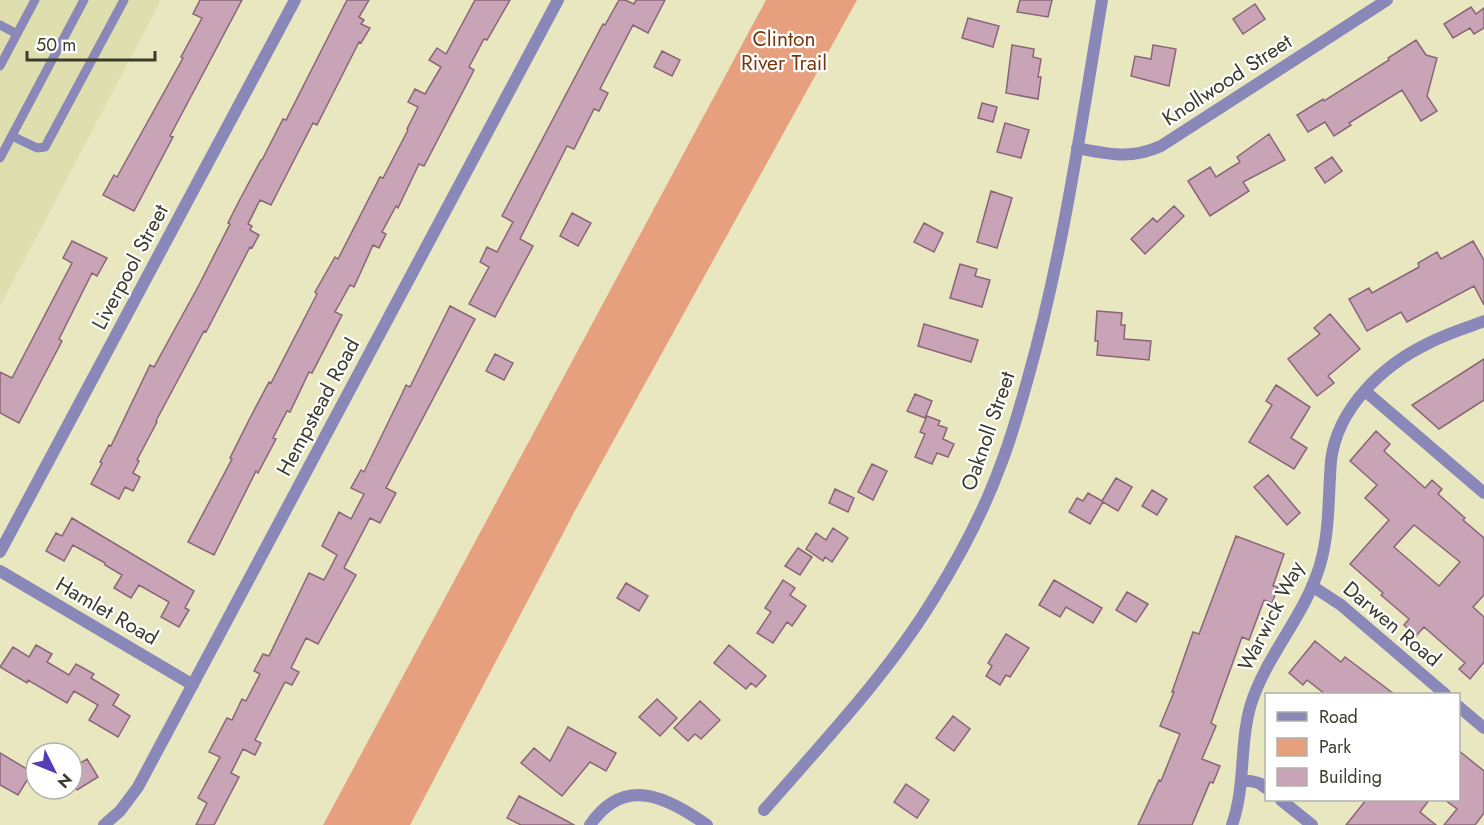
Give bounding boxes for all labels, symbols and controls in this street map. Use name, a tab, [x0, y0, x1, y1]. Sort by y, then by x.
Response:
scale bar	[27, 24, 154, 62]
park label: Clinton River Trail	[741, 24, 827, 78]
street label: Knollwood Street	[1156, 27, 1298, 133]
text: 50 m	[36, 32, 76, 58]
street label: Liverpool Street	[84, 199, 176, 335]
street label: Hempstead Road	[269, 333, 367, 481]
street label: Oaknoll Street	[954, 367, 1022, 495]
street label: Warwick Way	[1230, 555, 1312, 676]
street label: Hamlet Road	[50, 570, 164, 652]
street label: Darwen Road	[1337, 574, 1447, 674]
legend	[1265, 693, 1460, 801]
text: Road	[1319, 704, 1358, 730]
text: Park	[1319, 734, 1351, 760]
north arrow	[24, 741, 84, 801]
text: Building	[1319, 764, 1382, 790]
text: N	[52, 768, 77, 793]

